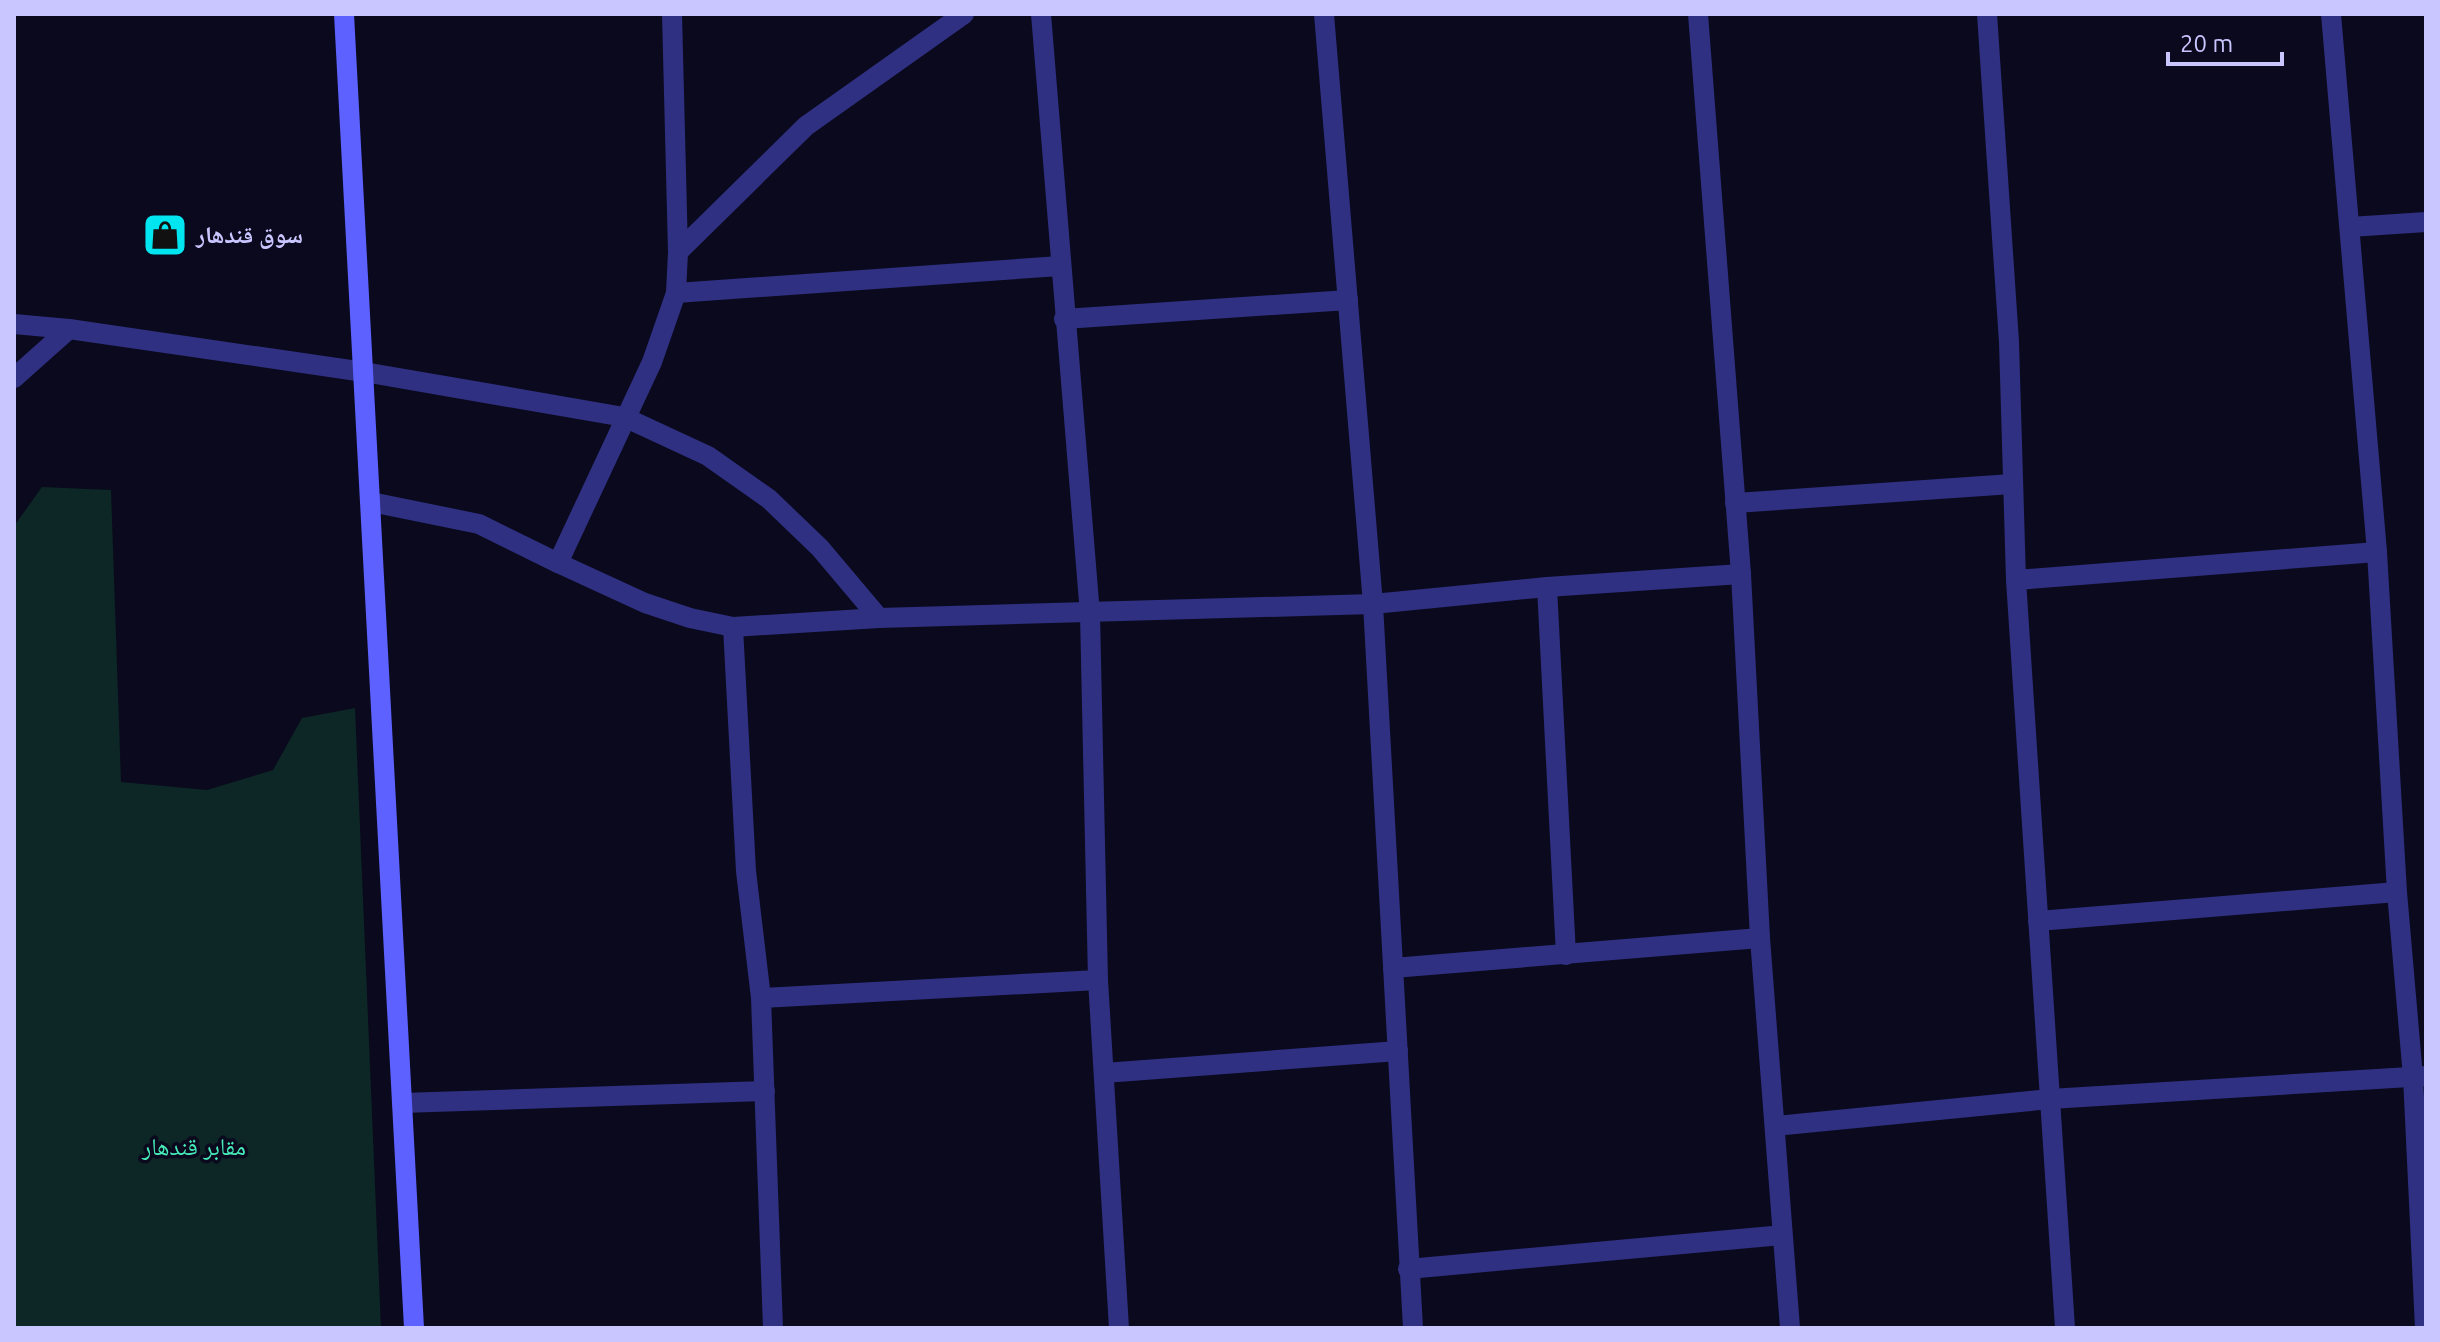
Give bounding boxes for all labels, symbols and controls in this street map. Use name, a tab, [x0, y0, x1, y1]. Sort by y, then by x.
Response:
scale bar	[2168, 16, 2282, 66]
text: 20 m	[2180, 30, 2233, 57]
shop icon: سوق قندهار	[141, 211, 189, 259]
place label: سوق قندهار	[195, 221, 303, 249]
park label: مقابر قندهار	[141, 1133, 246, 1161]

